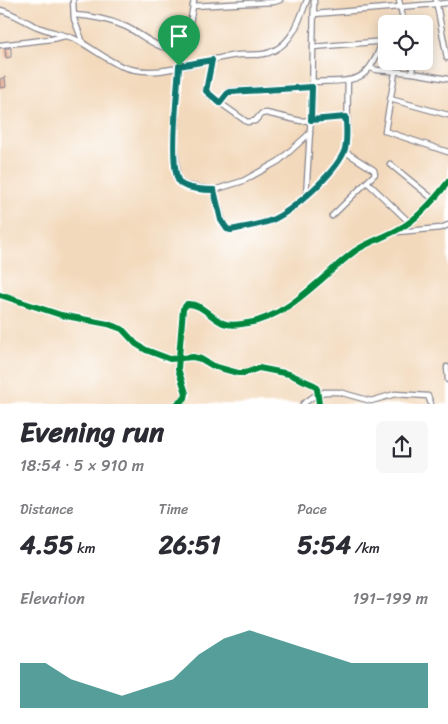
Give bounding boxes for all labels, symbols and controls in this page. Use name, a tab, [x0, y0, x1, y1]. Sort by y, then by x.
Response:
pin	[158, 15, 200, 66]
map controls	[378, 15, 433, 70]
button: locate	[378, 15, 433, 70]
icon: arrive	[165, 22, 193, 50]
text: Evening run	[20, 407, 164, 456]
button: share	[376, 421, 428, 473]
text: 18:54 · 5 × 910 m	[20, 451, 144, 480]
text: Distance	[20, 497, 73, 522]
text: Time	[159, 497, 188, 522]
text: Pace	[297, 497, 327, 522]
text: 4.55	[20, 522, 74, 567]
text: 26:51	[159, 522, 221, 567]
text: 5:54	[297, 522, 351, 567]
text: km	[74, 536, 96, 561]
text: /km	[351, 536, 380, 561]
text: Elevation	[20, 584, 85, 613]
text: 191–199 m	[352, 584, 428, 613]

